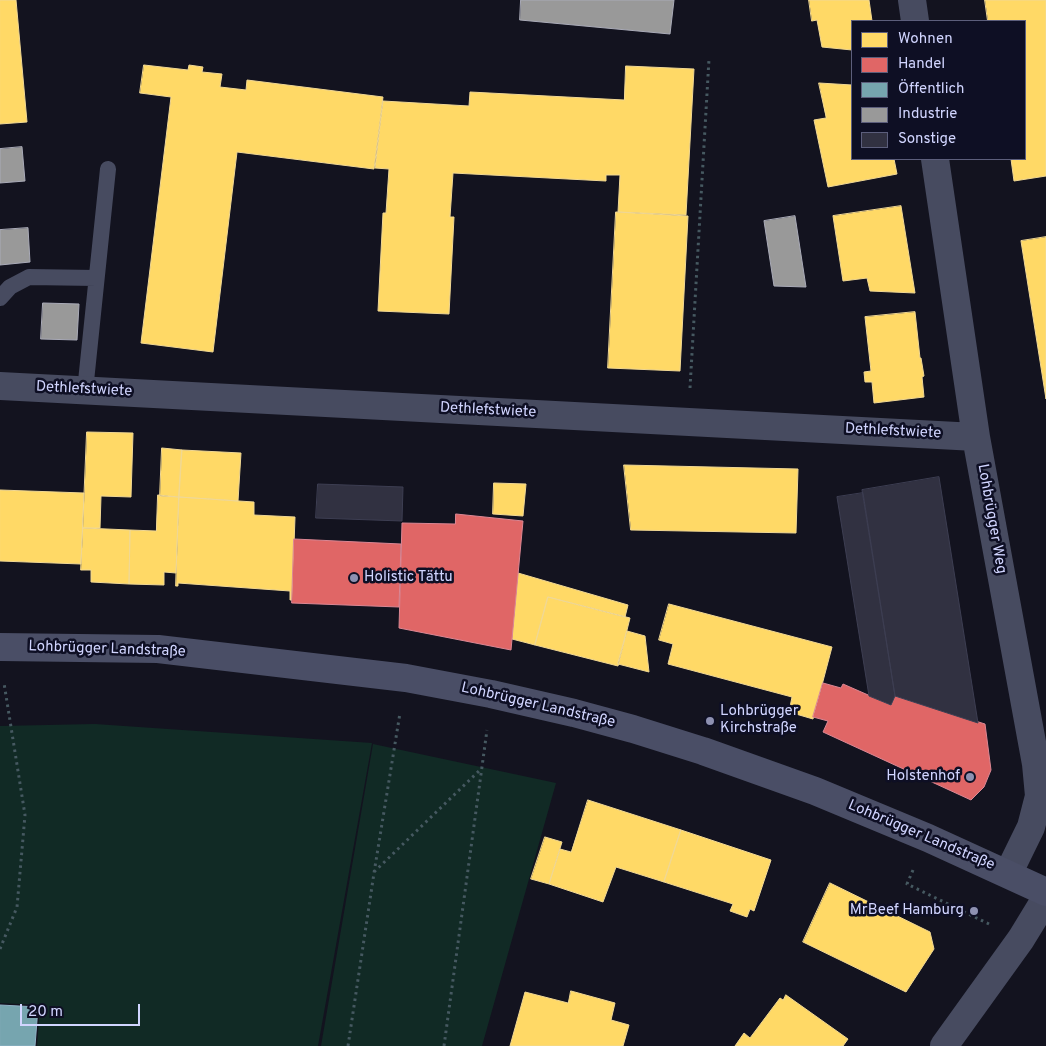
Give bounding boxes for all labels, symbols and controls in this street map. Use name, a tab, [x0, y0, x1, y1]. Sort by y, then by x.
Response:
legend	[851, 20, 1026, 160]
text: Wohnen	[898, 30, 953, 49]
text: Handel	[898, 55, 945, 74]
text: Öffentlich	[898, 80, 965, 99]
text: Industrie	[898, 105, 957, 124]
text: Sonstige	[898, 130, 956, 149]
street label: Dethlefstwiete	[35, 378, 133, 402]
street label: Dethlefstwiete	[439, 399, 537, 423]
street label: Dethlefstwiete	[844, 420, 942, 444]
street label: Lohbrügger Weg	[972, 463, 1010, 575]
place label: Holistic Tättu	[364, 569, 453, 587]
marker: Holistic Tättu	[348, 572, 360, 584]
street label: Lohbrügger Landstraße	[28, 638, 186, 662]
street label: Lohbrügger Landstraße	[459, 680, 617, 732]
place label: Lohbrügger Kirchstraße	[720, 703, 799, 738]
marker: Lohbrügger Kirchstraße	[704, 715, 716, 727]
place label: Holstenhof	[886, 768, 960, 786]
marker: Holstenhof	[964, 771, 976, 783]
street label: Lohbrügger Landstraße	[845, 797, 997, 875]
place label: MrBeef Hamburg	[850, 902, 964, 920]
marker: MrBeef Hamburg	[968, 905, 980, 917]
scale bar	[22, 994, 142, 1026]
text: 20 m	[28, 1003, 63, 1022]

